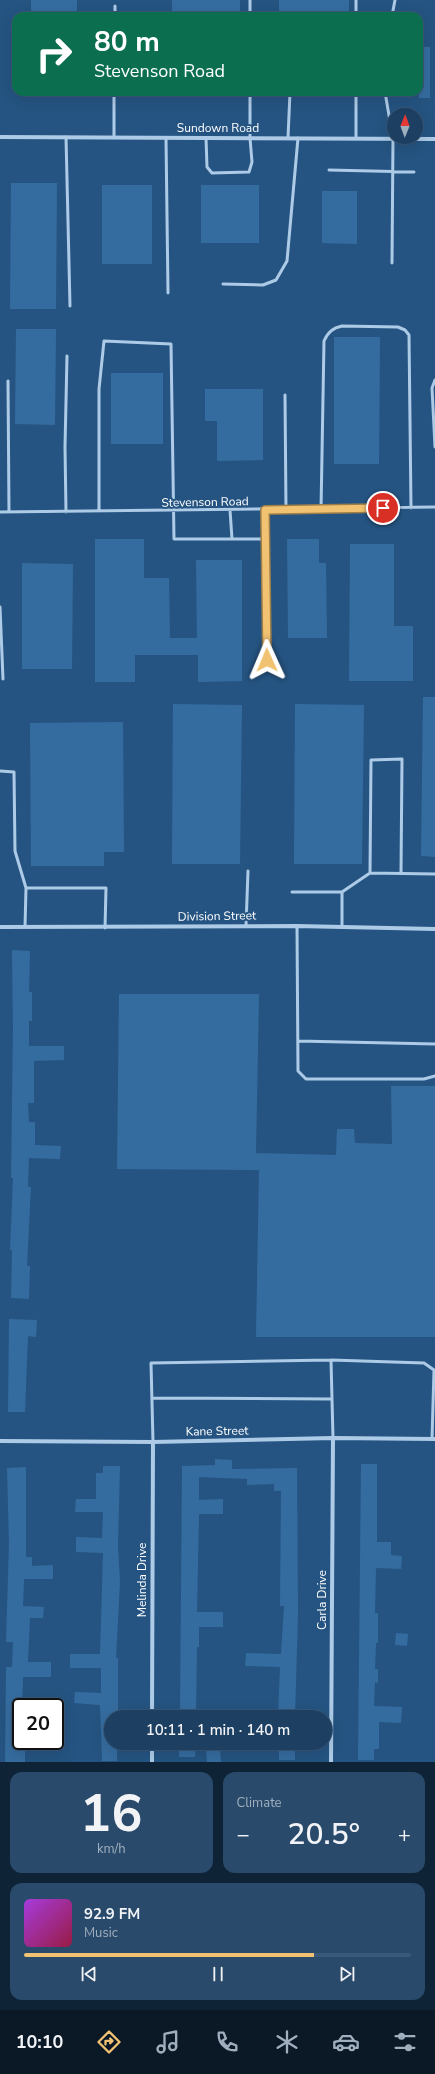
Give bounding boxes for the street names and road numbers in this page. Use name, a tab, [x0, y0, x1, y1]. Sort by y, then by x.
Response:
street label: Sundown Road	[177, 120, 259, 136]
street label: Stevenson Road	[161, 493, 249, 511]
street label: Division Street	[178, 907, 257, 925]
street label: Kane Street	[185, 1422, 249, 1440]
street label: Melinda Drive	[134, 1543, 150, 1617]
street label: Carla Drive	[314, 1570, 330, 1630]

